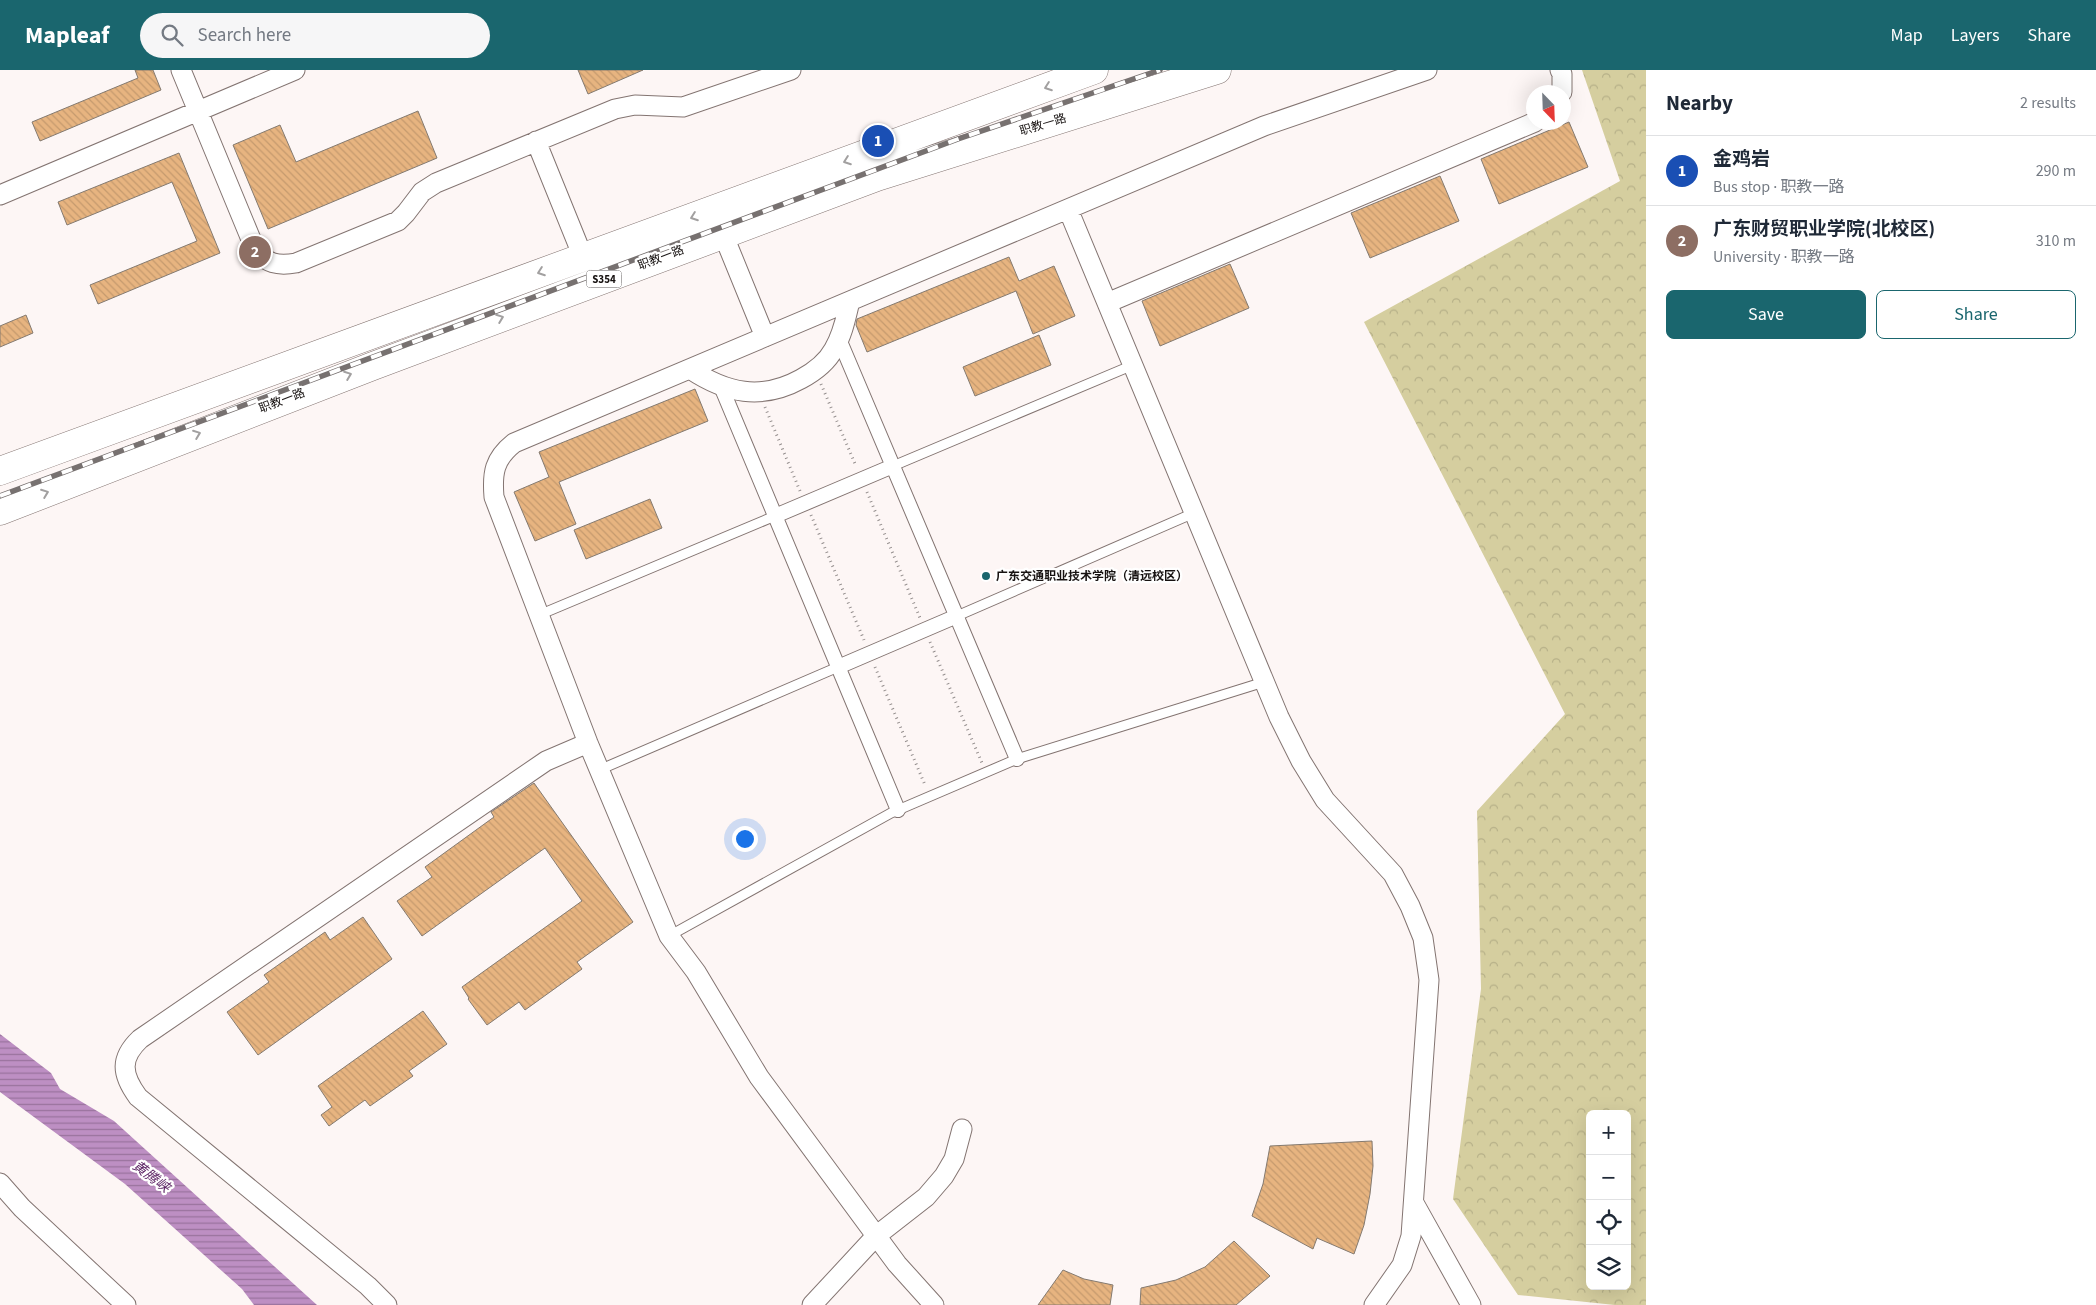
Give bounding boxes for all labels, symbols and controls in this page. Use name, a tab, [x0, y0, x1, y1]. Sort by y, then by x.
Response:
search box	[140, 13, 490, 58]
text: Mapleaf	[25, 18, 110, 53]
icon: search	[158, 21, 186, 49]
text: Search here	[198, 22, 291, 49]
text: Map	[1891, 23, 1923, 48]
text: Layers	[1951, 23, 2000, 48]
text: Share	[2028, 23, 2071, 48]
one-way arrow	[1045, 81, 1053, 91]
north arrow	[1526, 85, 1571, 130]
text: Nearby	[1666, 88, 1733, 118]
text: 2 results	[2020, 92, 2076, 114]
street label: 职教一路	[1018, 110, 1068, 140]
pin: 1	[862, 122, 894, 160]
text: 金鸡岩	[1713, 146, 1770, 173]
one-way arrow	[843, 155, 851, 165]
text: 1	[1678, 160, 1686, 182]
text: 290 m	[2036, 160, 2076, 182]
text: Bus stop · 职教一路	[1713, 176, 1845, 198]
one-way arrow	[690, 211, 699, 221]
text: 广东财贸职业学院(北校区)	[1713, 216, 1935, 243]
text: 2	[1678, 230, 1686, 252]
text: 310 m	[2036, 230, 2076, 252]
pin: 2	[239, 233, 271, 271]
street label: 职教一路	[636, 241, 686, 275]
text: University · 职教一路	[1713, 246, 1855, 268]
one-way arrow	[538, 266, 546, 276]
road number: S354	[586, 270, 622, 288]
button: Save	[1666, 290, 1866, 339]
button: Share	[1876, 290, 2076, 339]
one-way arrow	[496, 314, 504, 324]
one-way arrow	[344, 371, 352, 381]
street label: 职教一路	[257, 384, 307, 418]
one-way arrow	[192, 430, 201, 440]
one-way arrow	[41, 489, 49, 499]
place label: 广东交通职业技术学院（清远校区）	[996, 568, 1188, 585]
marker: 广东交通职业技术学院（清远校区）	[980, 570, 992, 582]
your location	[732, 826, 758, 852]
map controls	[1586, 1110, 1631, 1290]
button: +	[1586, 1110, 1631, 1155]
button: −	[1586, 1155, 1631, 1200]
water label: 黄腾峡	[128, 1156, 175, 1199]
button: locate	[1586, 1200, 1631, 1245]
button: layers	[1586, 1245, 1631, 1290]

